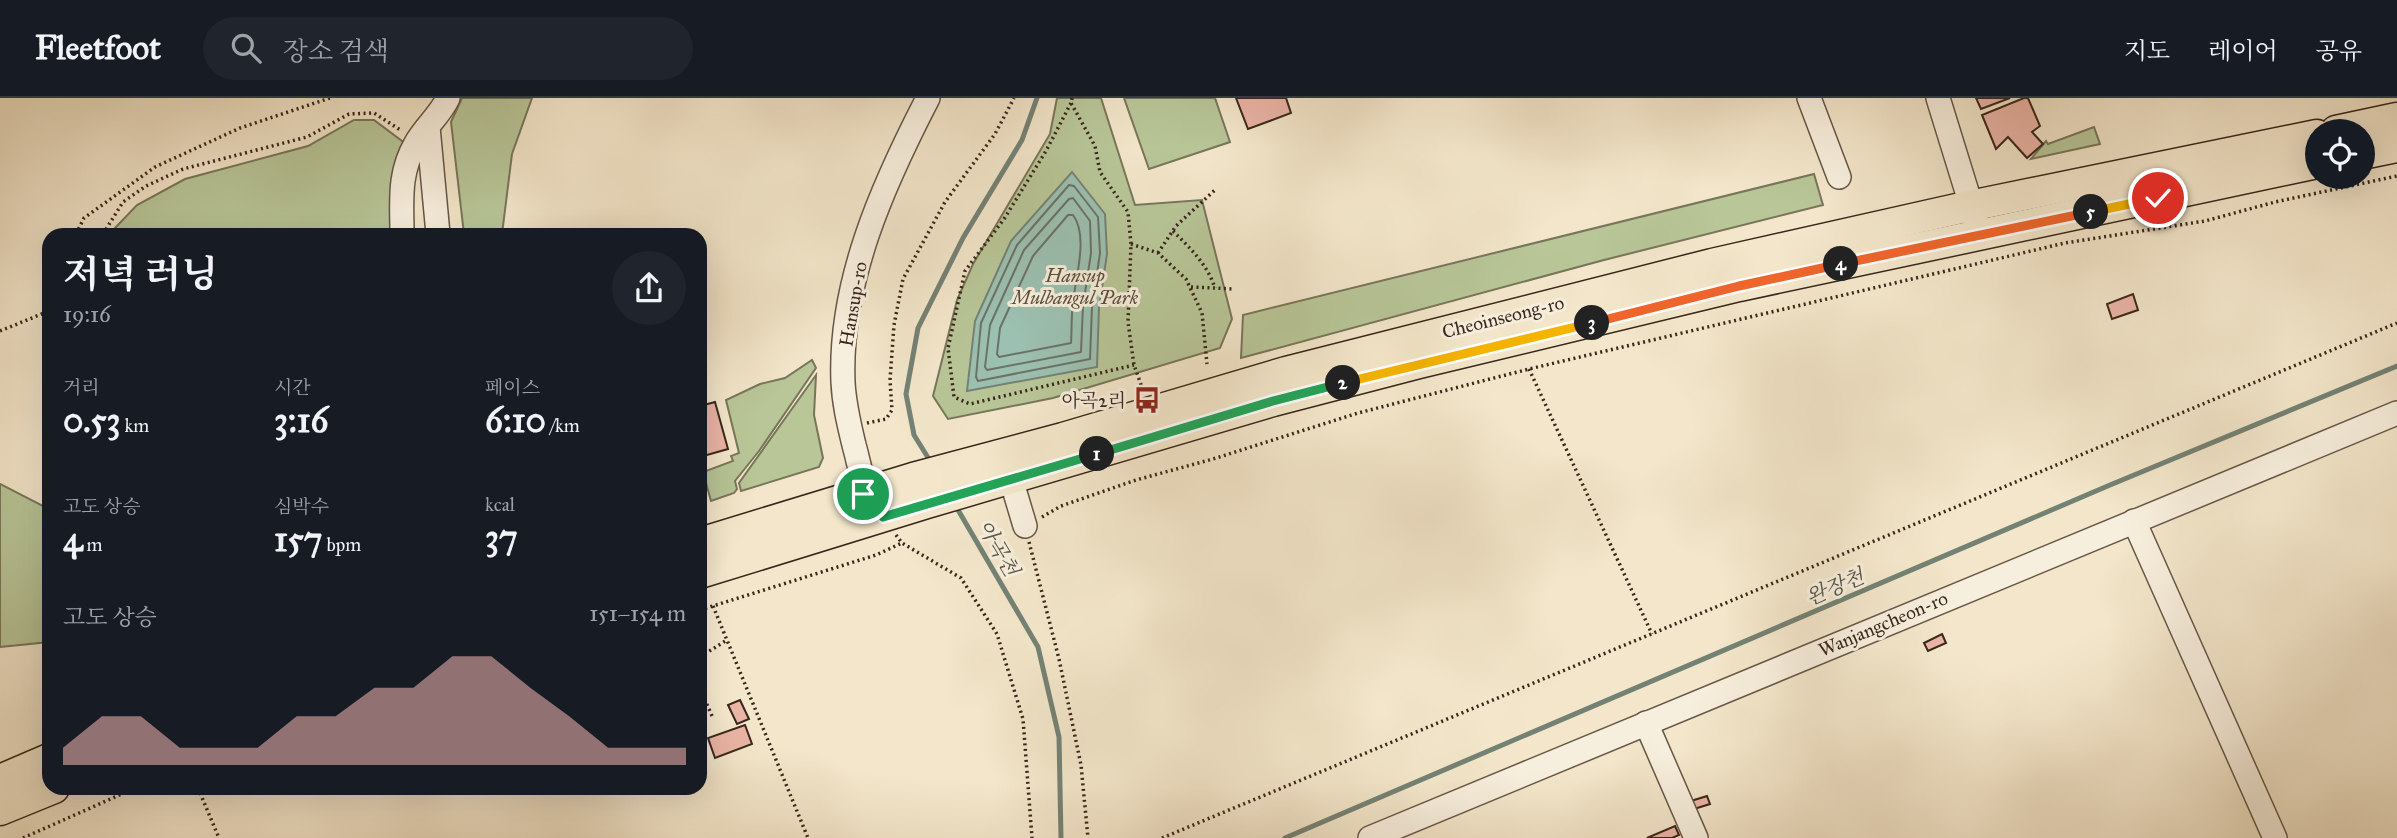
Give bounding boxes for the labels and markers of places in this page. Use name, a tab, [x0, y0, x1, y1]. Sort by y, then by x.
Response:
pin	[2128, 168, 2188, 228]
pin: 5	[2074, 194, 2108, 230]
pin: 4	[1824, 246, 1858, 282]
pin: 3	[1574, 306, 1610, 341]
pin: 2	[1326, 366, 1360, 400]
bus stop icon: 아곡2리	[1132, 385, 1162, 415]
place label: 아곡2리	[1062, 389, 1126, 412]
pin: 1	[1080, 436, 1114, 472]
pin	[833, 464, 893, 524]

